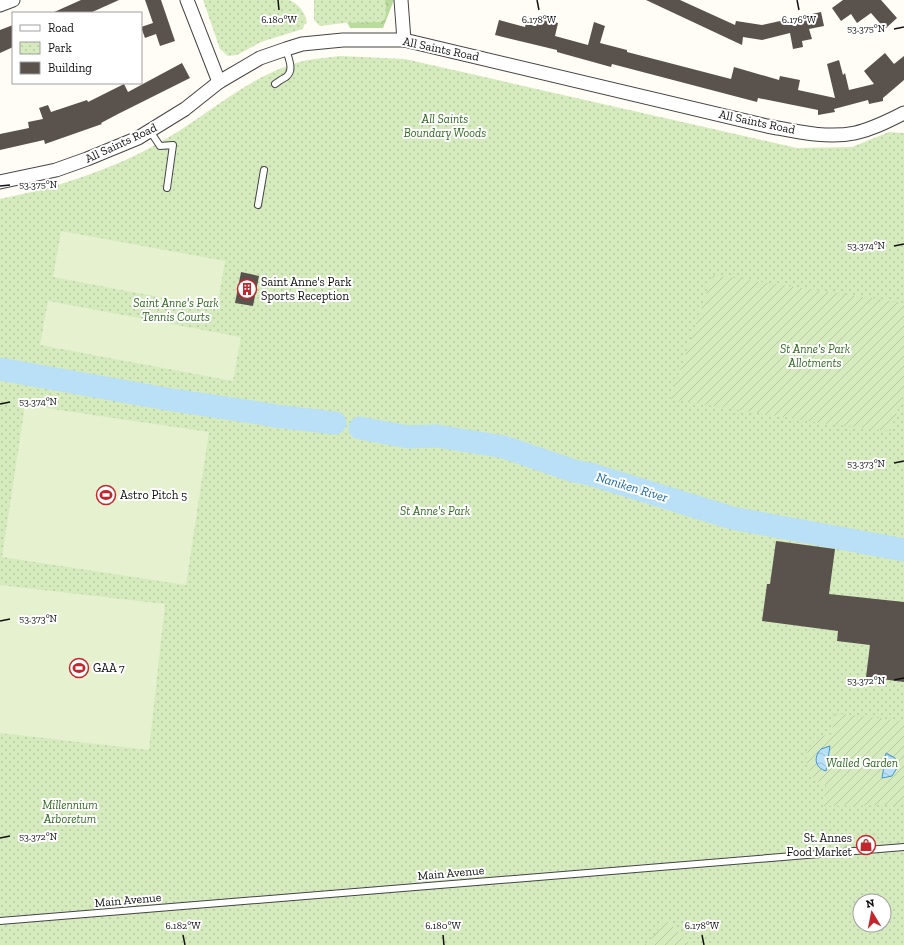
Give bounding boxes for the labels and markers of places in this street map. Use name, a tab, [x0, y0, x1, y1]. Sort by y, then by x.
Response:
place label: Saint Anne's Park Sports Reception	[261, 275, 352, 303]
building icon: Saint Anne's Park Sports Reception	[236, 278, 258, 300]
sports icon: Astro Pitch 5	[95, 484, 117, 506]
place label: Astro Pitch 5	[120, 488, 187, 502]
sports icon: GAA 7	[68, 657, 90, 679]
place label: GAA 7	[93, 661, 125, 675]
place label: St. Annes Food Market	[787, 831, 853, 859]
shop icon: St. Annes Food Market	[855, 834, 877, 856]

